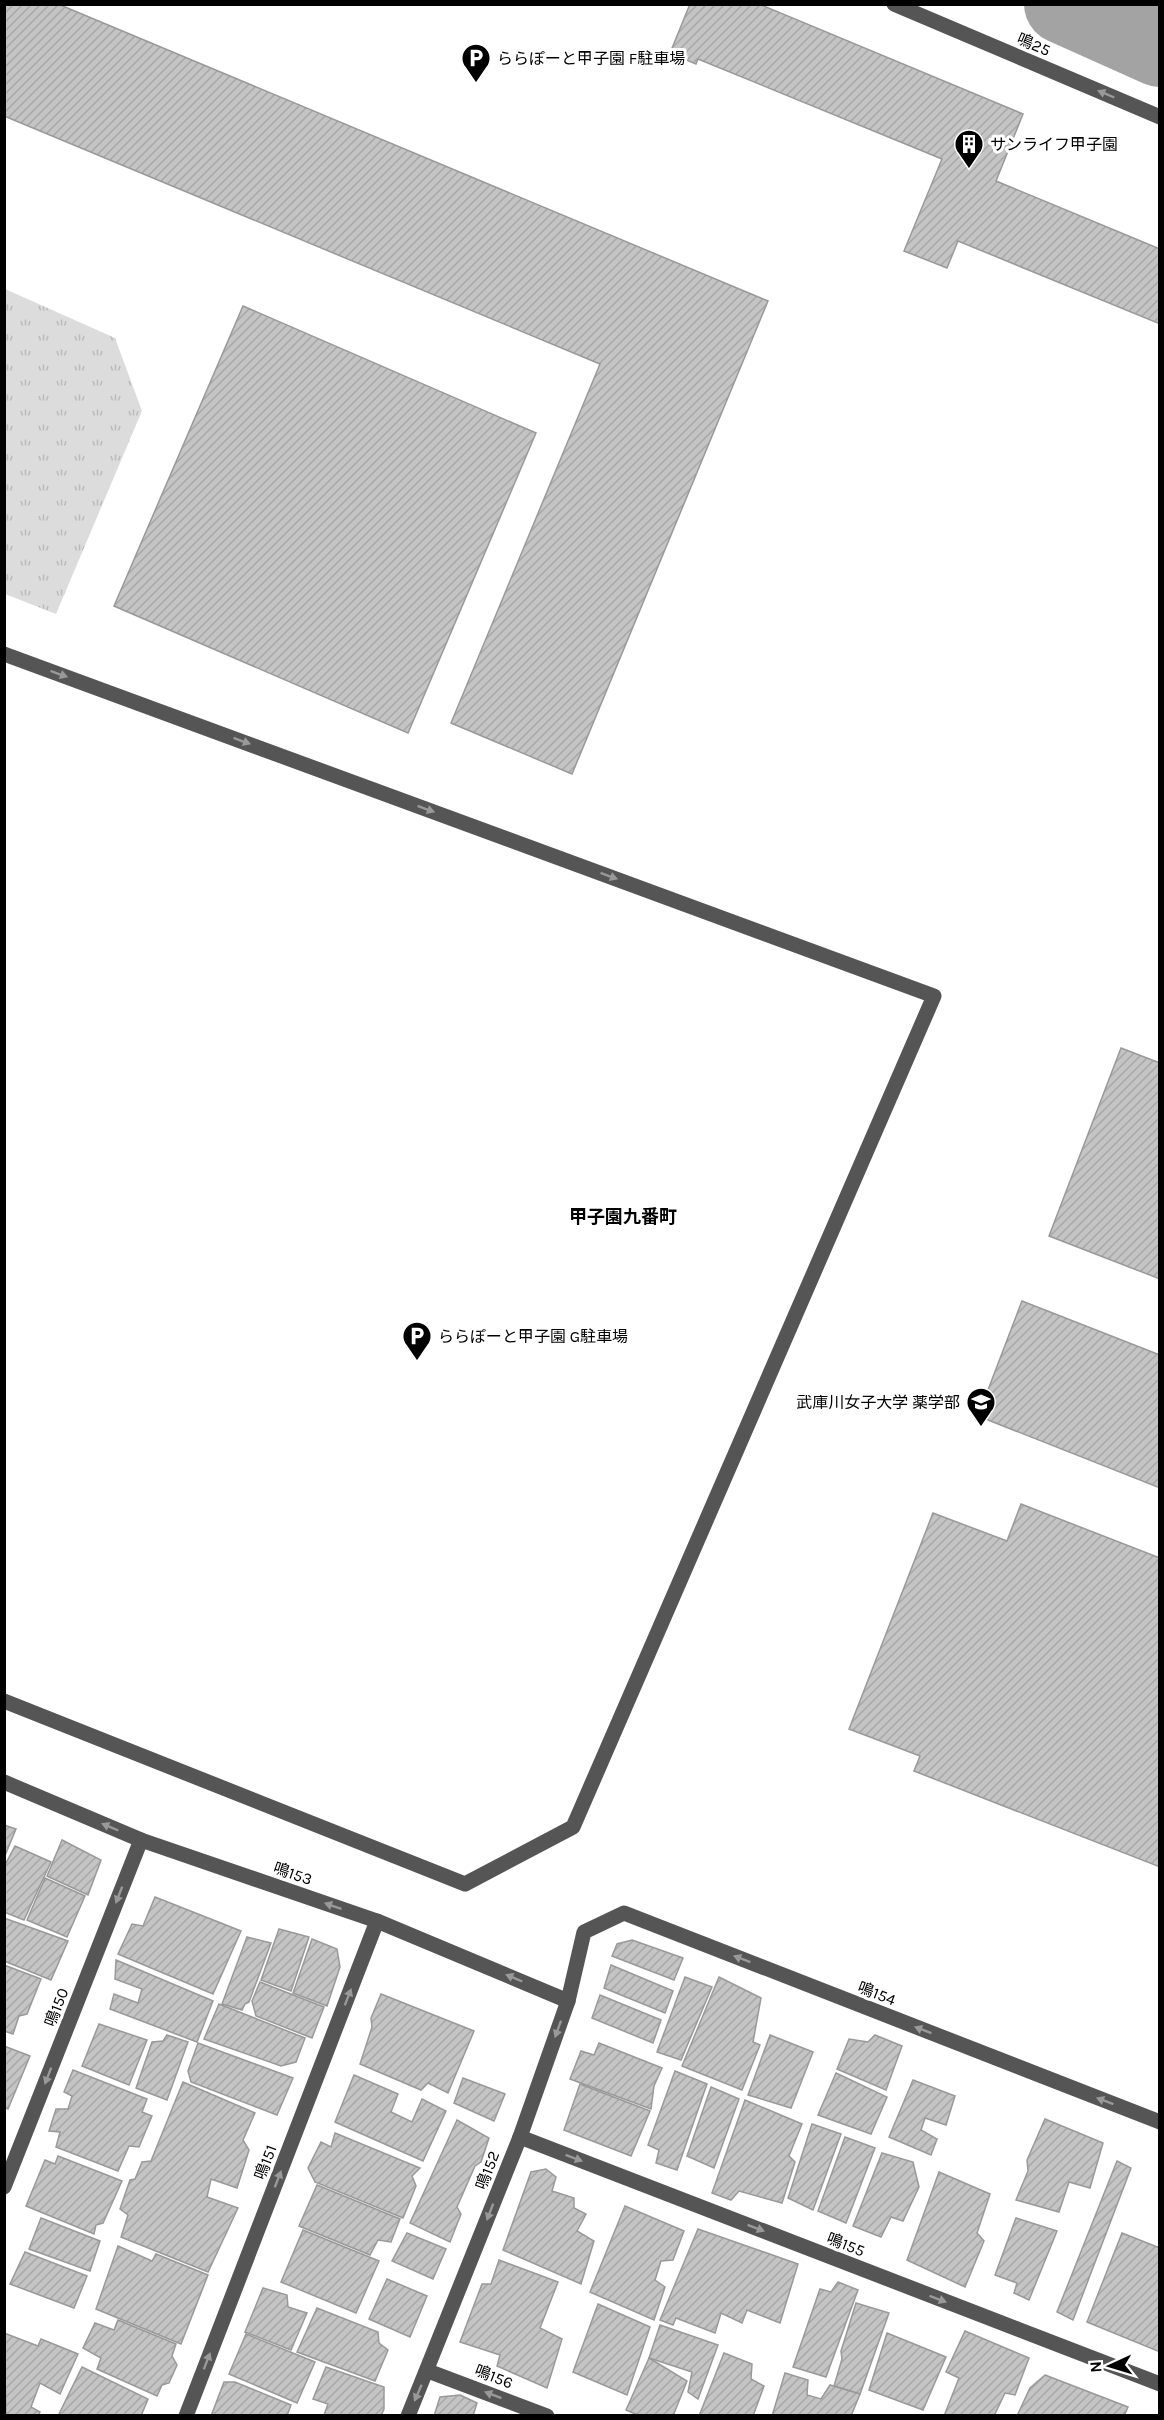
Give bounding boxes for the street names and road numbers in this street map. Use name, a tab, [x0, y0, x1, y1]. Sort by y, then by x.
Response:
street label: 鳴25	[1014, 29, 1053, 60]
street label: 鳴153	[271, 1858, 315, 1889]
street label: 鳴154	[855, 1978, 899, 2009]
street label: 鳴150	[40, 1985, 72, 2029]
street label: 鳴151	[250, 2142, 281, 2182]
street label: 鳴152	[472, 2148, 503, 2192]
street label: 鳴155	[824, 2229, 868, 2260]
street label: 鳴156	[472, 2361, 516, 2392]

